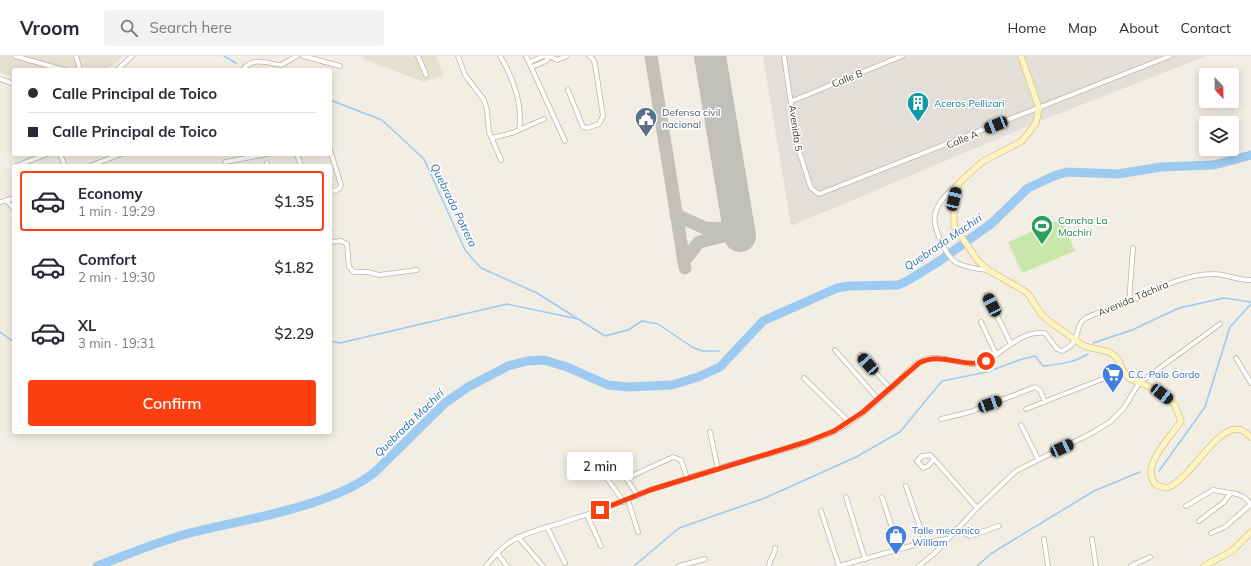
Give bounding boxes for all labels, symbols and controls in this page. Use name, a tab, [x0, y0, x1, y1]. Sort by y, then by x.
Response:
search box	[104, 10, 384, 46]
text: Vroom	[20, 16, 80, 40]
icon: search	[118, 17, 140, 39]
text: Search here	[150, 18, 232, 37]
text: Home	[1007, 19, 1046, 37]
text: Map	[1068, 19, 1097, 37]
text: About	[1119, 19, 1159, 37]
text: Contact	[1181, 19, 1231, 37]
street label: Calle B	[830, 66, 865, 91]
north arrow	[1199, 68, 1239, 108]
map controls	[1199, 68, 1239, 156]
text: Calle Principal de Toico	[52, 84, 217, 103]
building icon: Aceros Pellizari	[905, 90, 931, 123]
place label: Aceros Pellizari	[934, 97, 1004, 110]
street label: Avenida 5	[786, 104, 805, 152]
public building icon: Defensa civil nacional	[633, 105, 659, 138]
place label: Defensa civil nacional	[662, 106, 720, 131]
car	[983, 115, 1009, 135]
button: layers	[1199, 116, 1239, 156]
text: Calle Principal de Toico	[52, 122, 217, 141]
street label: Calle A	[945, 127, 980, 152]
water label: Quebrada Potrera	[428, 161, 481, 250]
icon: car	[30, 183, 66, 219]
text: Economy	[78, 184, 143, 203]
car	[945, 186, 963, 212]
text: $1.35	[274, 192, 314, 211]
text: 1 min · 19:29	[78, 203, 155, 219]
water label: Quebrada Machirí	[901, 210, 986, 273]
sports icon: Cancha La Machirí	[1029, 213, 1055, 246]
place label: Cancha La Machirí	[1058, 214, 1107, 239]
icon: car	[30, 249, 66, 285]
text: Comfort	[78, 250, 136, 269]
text: $1.82	[274, 258, 314, 277]
text: 2 min · 19:30	[78, 269, 155, 285]
street label: Avenida Táchira	[1096, 278, 1170, 319]
car	[981, 292, 1003, 318]
icon: car	[30, 315, 66, 351]
text: XL	[78, 316, 96, 335]
text: $2.29	[274, 324, 314, 343]
text: 3 min · 19:31	[78, 335, 155, 351]
car	[856, 351, 880, 377]
route start	[977, 352, 995, 370]
supermarket icon: C.C. Palo Gordo	[1100, 361, 1126, 394]
place label: C.C. Palo Gordo	[1128, 368, 1200, 381]
button: Confirm	[28, 380, 316, 426]
car	[1149, 382, 1175, 406]
water label: Quebrada Machirí	[371, 385, 448, 460]
car	[977, 394, 1003, 414]
car	[1049, 437, 1075, 459]
callout: 2 min	[567, 452, 633, 480]
text: 2 min	[583, 458, 617, 474]
route end	[591, 501, 609, 519]
shop icon: Talle mecanico William	[883, 523, 909, 556]
place label: Talle mecanico William	[912, 524, 980, 549]

